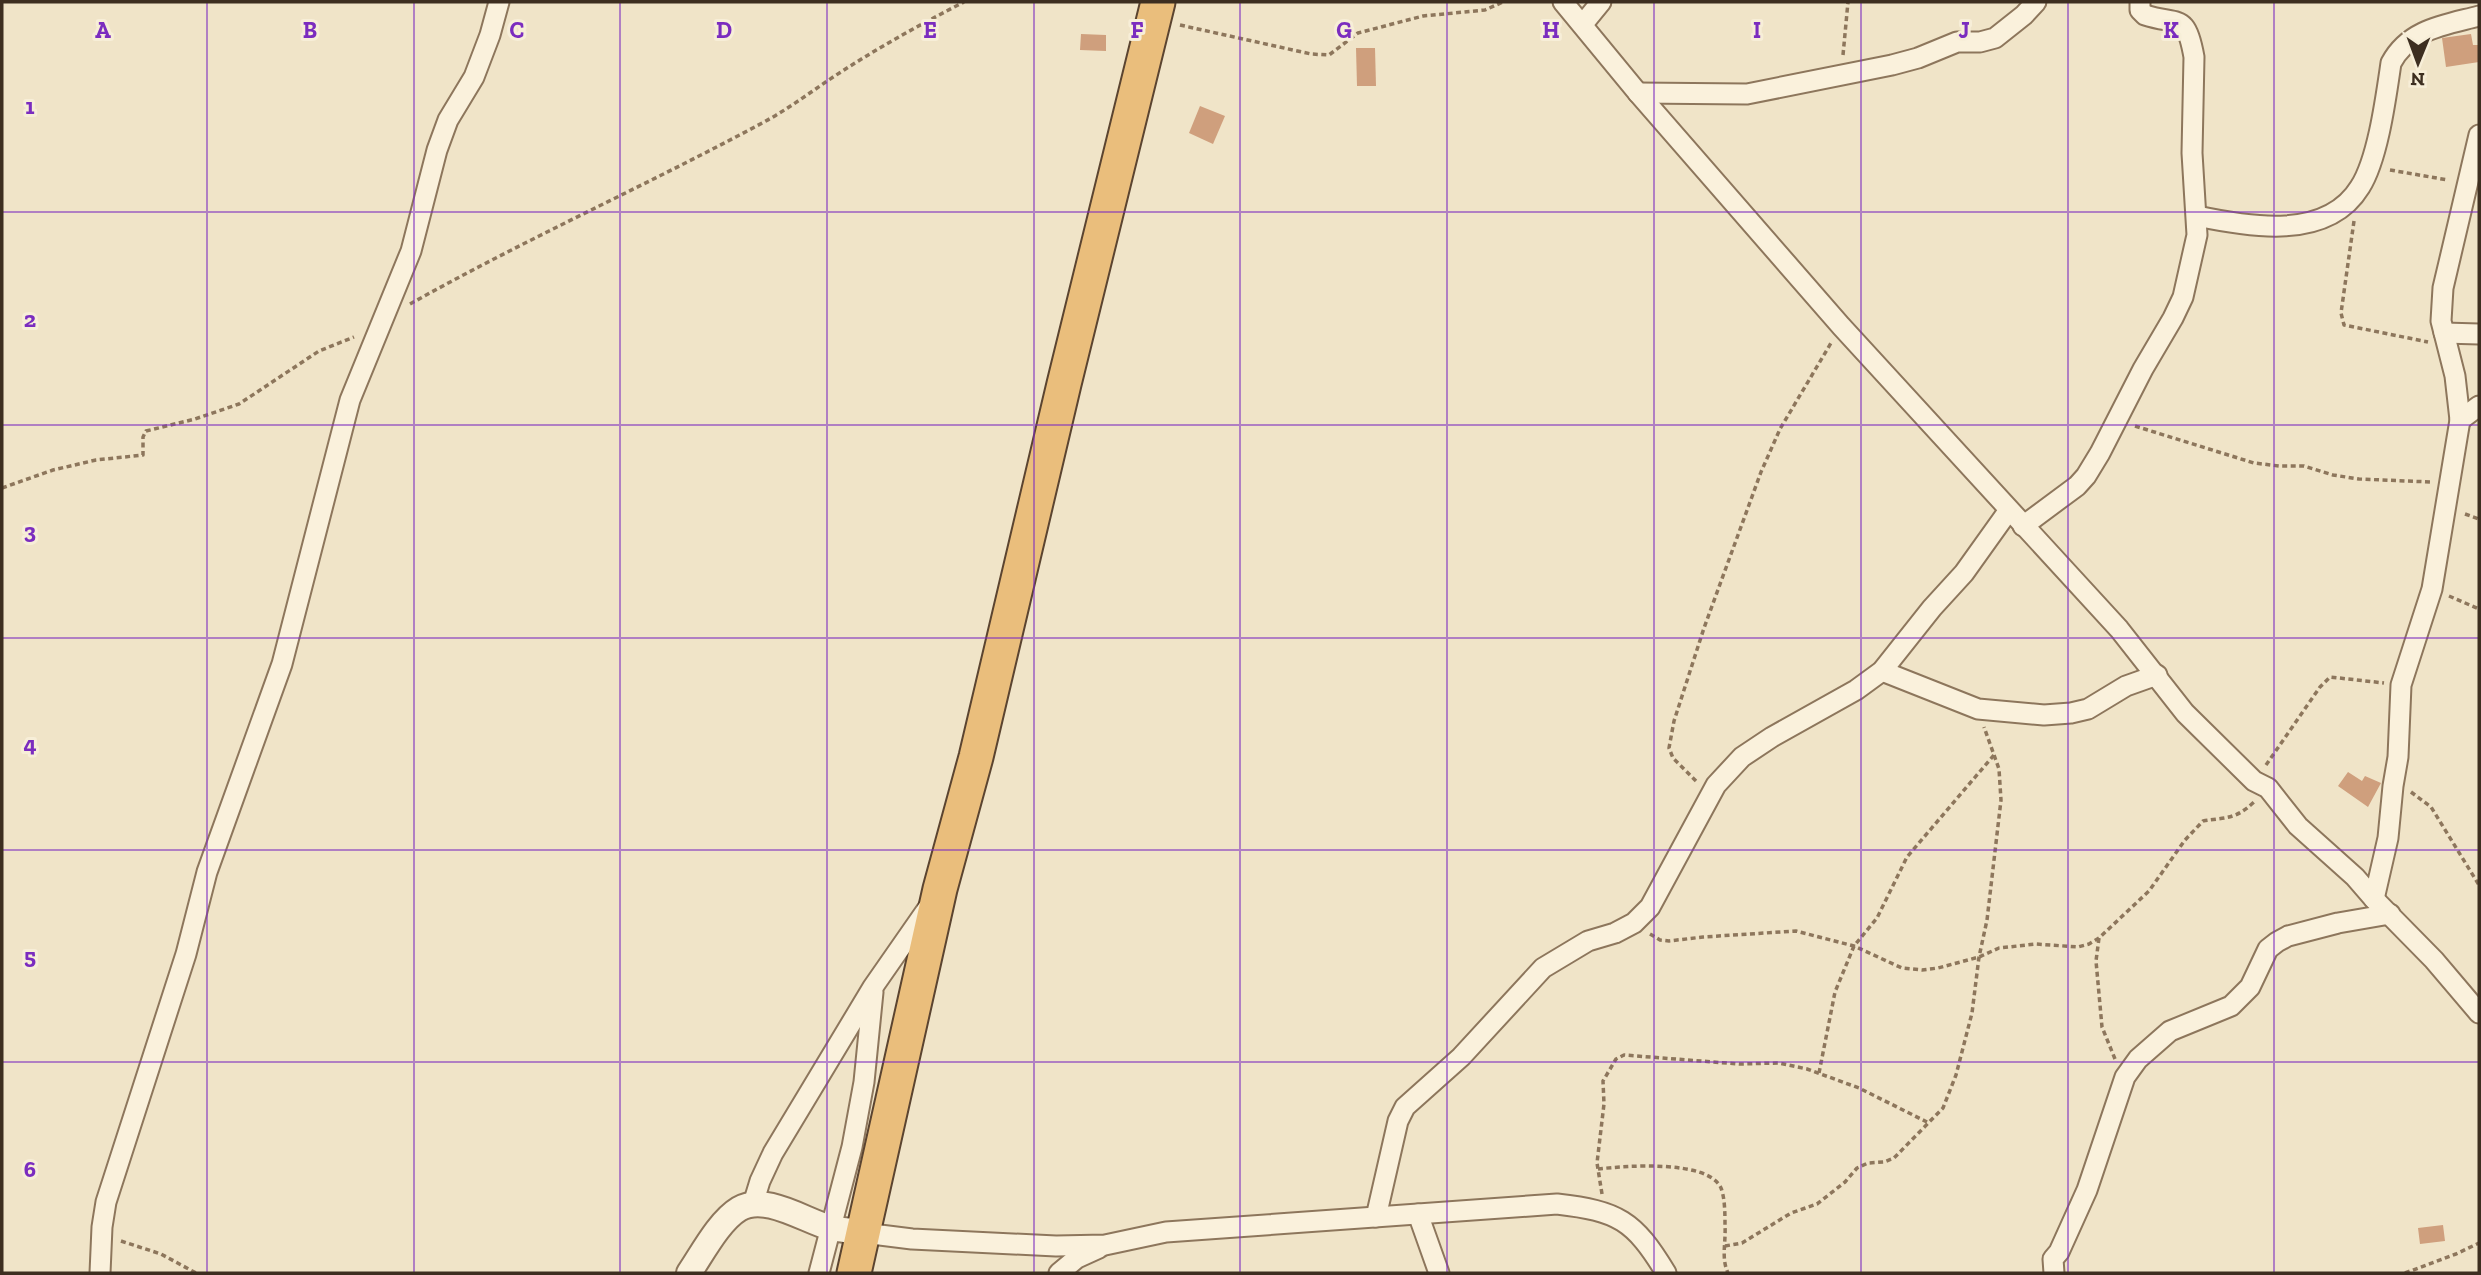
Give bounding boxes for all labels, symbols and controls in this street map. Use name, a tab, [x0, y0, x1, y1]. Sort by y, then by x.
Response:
text: A	[95, 16, 111, 44]
text: B	[303, 16, 317, 44]
text: C	[510, 16, 524, 44]
text: D	[716, 16, 732, 44]
text: E	[923, 16, 937, 44]
text: F	[1130, 16, 1144, 44]
text: G	[1336, 16, 1352, 44]
text: H	[1542, 16, 1560, 44]
text: I	[1753, 16, 1761, 44]
text: J	[1958, 16, 1970, 44]
text: K	[2163, 16, 2179, 44]
north arrow	[2383, 28, 2453, 98]
text: N	[2410, 68, 2425, 91]
text: 1	[25, 92, 35, 120]
text: 2	[24, 305, 36, 333]
text: 3	[24, 517, 36, 545]
text: 4	[23, 730, 37, 758]
text: 5	[24, 942, 36, 970]
text: 6	[24, 1155, 36, 1183]

